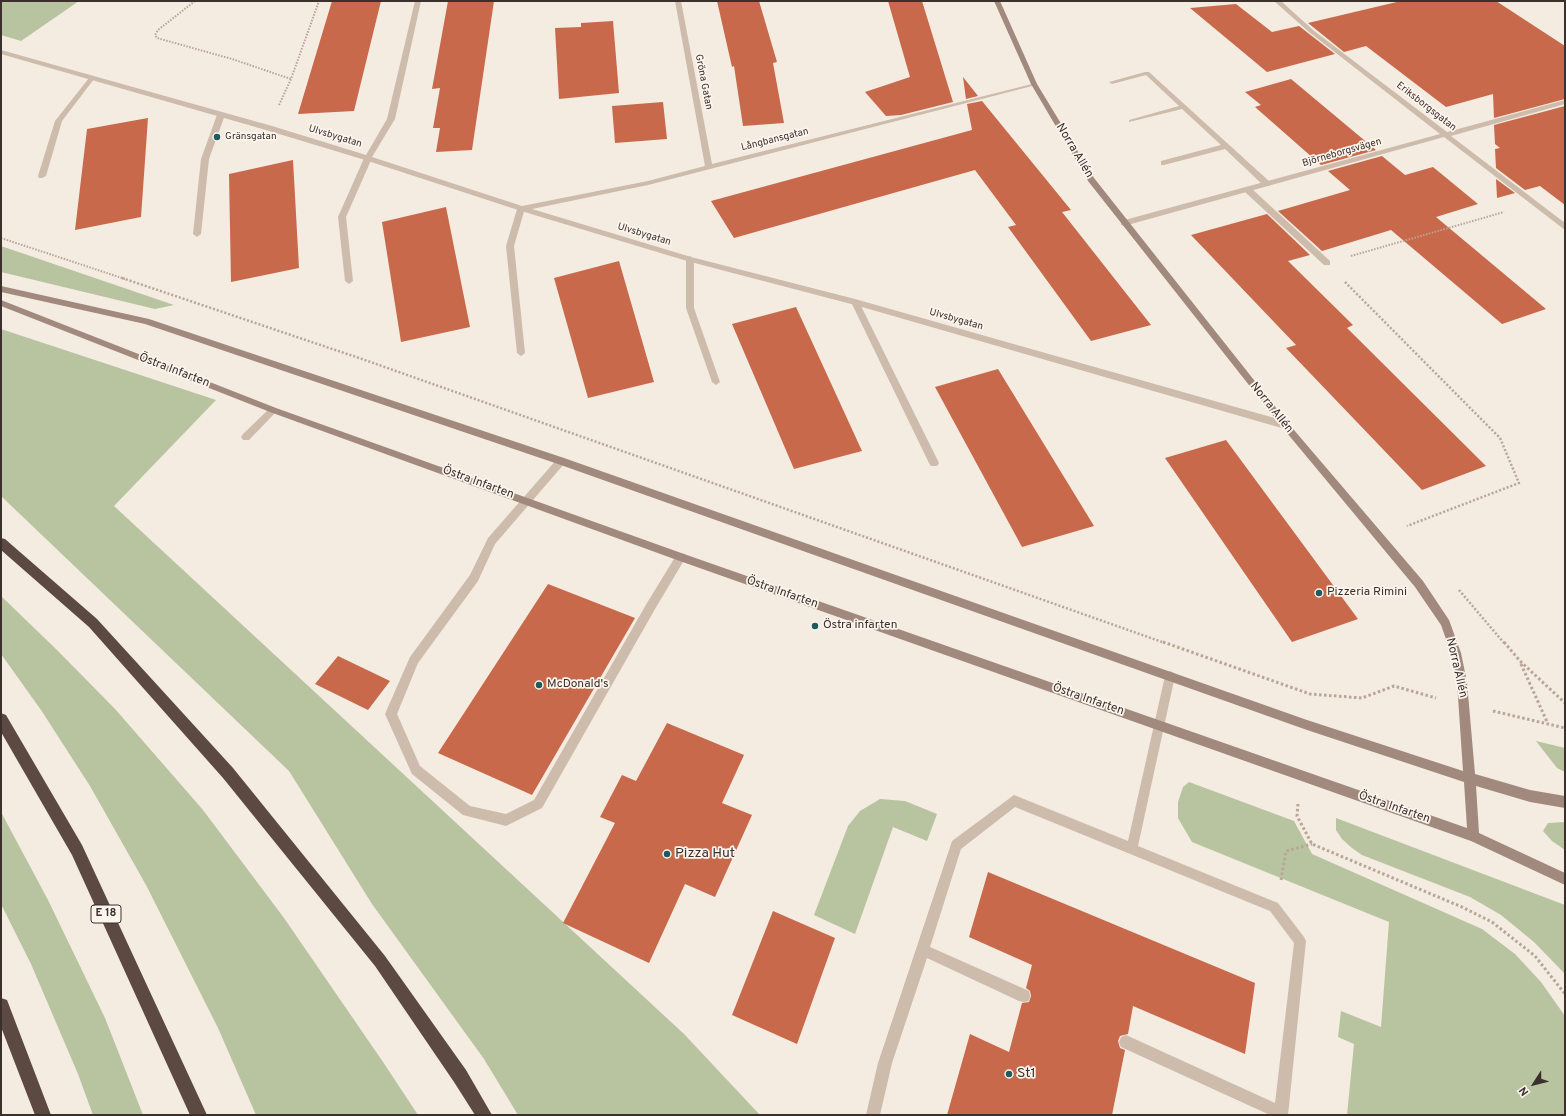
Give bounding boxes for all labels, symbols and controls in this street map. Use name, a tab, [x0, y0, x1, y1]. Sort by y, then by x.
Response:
street label: Gröna Gatan	[692, 53, 714, 111]
street label: Eriksborgsgatan	[1394, 80, 1458, 134]
street label: Norra Allén	[1052, 121, 1096, 181]
street label: Ulvsbygatan	[307, 123, 363, 151]
street label: Långbansgatan	[740, 126, 810, 154]
place label: Gränsgatan	[225, 131, 277, 143]
marker: Gränsgatan	[212, 132, 222, 142]
street label: Björneborgsvägen	[1301, 136, 1383, 170]
street label: Ulvsbygatan	[616, 221, 672, 249]
street label: Ulvsbygatan	[928, 307, 984, 333]
street label: Östra Infarten	[137, 351, 211, 391]
street label: Norra Allén	[1246, 380, 1296, 436]
street label: Östra Infarten	[440, 463, 516, 503]
street label: Östra Infarten	[744, 574, 820, 612]
place label: Pizzeria Rimini	[1327, 586, 1407, 600]
marker: Pizzeria Rimini	[1314, 588, 1324, 598]
place label: Östra infarten	[823, 619, 897, 633]
marker: Östra infarten	[810, 621, 820, 631]
street label: Norra Allén	[1442, 637, 1470, 699]
place label: McDonald's	[547, 678, 609, 692]
marker: McDonald's	[534, 680, 544, 690]
street label: Östra Infarten	[1050, 681, 1126, 719]
street label: Östra Infarten	[1356, 789, 1432, 827]
place label: Pizza Hut	[675, 846, 735, 862]
marker: Pizza Hut	[662, 849, 672, 859]
road number: E 18	[91, 905, 121, 923]
north arrow	[1514, 1064, 1554, 1104]
place label: St1	[1017, 1066, 1036, 1082]
marker: St1	[1004, 1069, 1014, 1079]
text: N	[1516, 1084, 1532, 1098]

